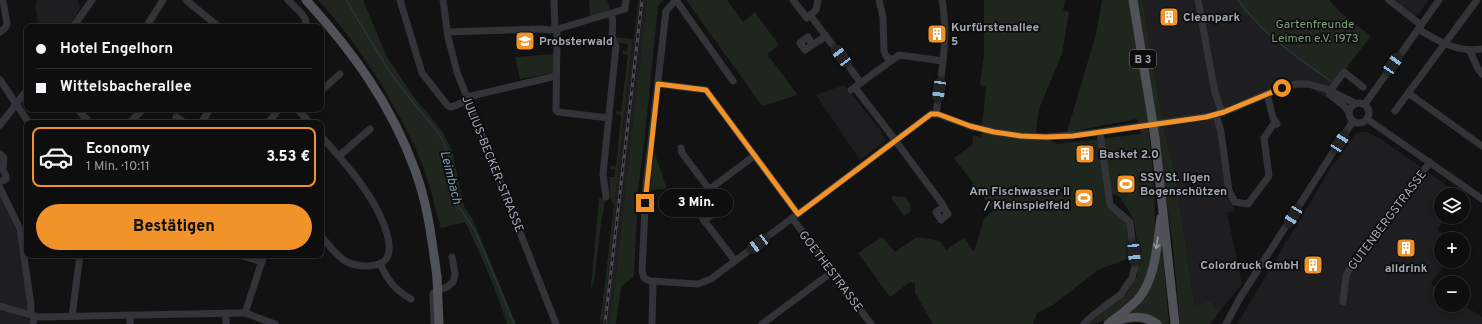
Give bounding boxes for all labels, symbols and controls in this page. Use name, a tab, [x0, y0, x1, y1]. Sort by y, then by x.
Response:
building icon: Cleanpark	[1158, 6, 1180, 28]
place label: Cleanpark	[1183, 10, 1240, 26]
park label: Gartenfreunde Leimen e.V. 1973	[1271, 17, 1359, 47]
place label: Kurfürstenallee 5	[951, 20, 1040, 50]
building icon: Kurfürstenallee 5	[926, 23, 948, 45]
school or university icon: Probsterwald	[514, 30, 536, 52]
place label: Probsterwald	[539, 34, 613, 50]
text: Hotel Engelhorn	[60, 40, 173, 59]
car	[829, 43, 853, 69]
road number: B 3	[1130, 50, 1156, 68]
car	[1381, 51, 1405, 77]
car	[931, 77, 947, 103]
text: Wittelsbacherallee	[60, 78, 192, 97]
route start	[1273, 79, 1291, 97]
street label: JULIUS-BECKER-STRASSE	[457, 94, 527, 235]
car	[1328, 129, 1352, 155]
icon: car	[38, 139, 74, 175]
text: Economy	[86, 140, 150, 159]
building icon: Basket 2.0	[1074, 143, 1096, 165]
place label: Basket 2.0	[1099, 147, 1159, 163]
text: 3.53 €	[266, 148, 310, 167]
water label: Leimbach	[436, 149, 464, 206]
text: 1 Min. · 10:11	[86, 159, 150, 175]
street label: GUTENBERGSTRASSE	[1345, 167, 1431, 274]
place label: SSV St. Ilgen Bogenschützen	[1140, 170, 1227, 200]
sports icon: SSV St. Ilgen Bogenschützen	[1115, 173, 1137, 195]
place label: Am Fischwasser II / Kleinspielfeld	[969, 184, 1070, 214]
sports icon: Am Fischwasser II / Kleinspielfeld	[1073, 187, 1095, 209]
map controls	[1434, 188, 1470, 312]
button: layers	[1434, 188, 1470, 224]
callout: 3 Min.	[659, 189, 733, 217]
route end	[636, 194, 654, 212]
text: 3 Min.	[678, 195, 714, 211]
car	[1282, 203, 1304, 229]
button: Bestätigen	[36, 204, 312, 250]
street label: GOETHESTRASSE	[794, 228, 866, 315]
car	[745, 232, 771, 256]
button: +	[1434, 232, 1470, 268]
one-way arrow	[1153, 236, 1161, 249]
building icon: alldrink	[1395, 237, 1417, 259]
car	[1127, 241, 1141, 265]
building icon: Colordruck GmbH	[1302, 254, 1324, 276]
place label: Colordruck GmbH	[1200, 258, 1299, 274]
place label: alldrink	[1385, 261, 1428, 277]
button: −	[1434, 276, 1470, 312]

